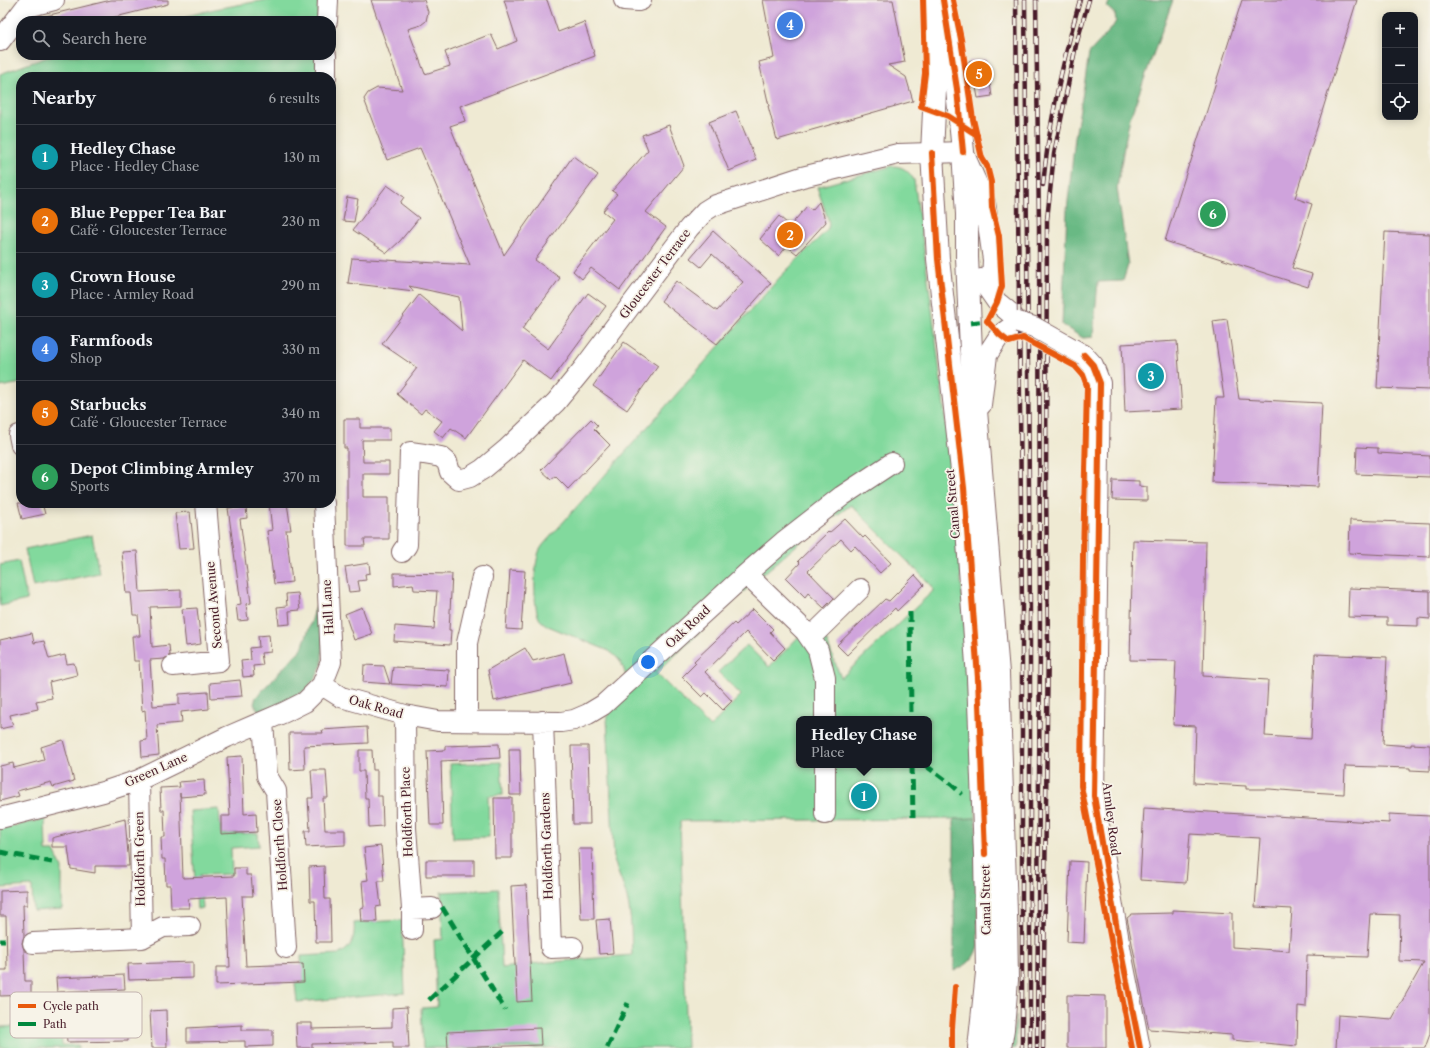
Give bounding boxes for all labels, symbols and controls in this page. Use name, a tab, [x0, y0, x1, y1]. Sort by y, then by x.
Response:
pin: 4	[777, 10, 803, 40]
map controls	[1382, 12, 1418, 120]
button: +	[1382, 12, 1418, 48]
search box	[16, 16, 336, 60]
icon: search	[30, 27, 52, 49]
text: Search here	[62, 29, 147, 48]
button: −	[1382, 48, 1418, 84]
pin: 5	[966, 59, 992, 89]
button: locate	[1382, 84, 1418, 120]
text: Nearby	[32, 88, 96, 108]
text: 6 results	[269, 90, 320, 106]
text: Hedley Chase	[70, 139, 176, 158]
text: 1	[42, 149, 48, 165]
text: 130 m	[284, 149, 320, 165]
text: Place · Hedley Chase	[70, 158, 199, 174]
pin: 6	[1200, 199, 1226, 229]
text: Blue Pepper Tea Bar	[70, 203, 226, 222]
text: 2	[41, 213, 49, 229]
text: 230 m	[282, 213, 320, 229]
pin: 2	[777, 220, 803, 250]
text: Café · Gloucester Terrace	[70, 222, 227, 238]
street label: Gloucester Terrace	[616, 226, 693, 322]
text: Crown House	[70, 267, 175, 286]
text: 3	[41, 277, 49, 293]
text: 290 m	[281, 277, 320, 293]
text: Place · Armley Road	[70, 286, 194, 302]
text: Farmfoods	[70, 331, 153, 350]
text: 4	[41, 341, 49, 357]
text: 330 m	[282, 341, 320, 357]
text: Shop	[70, 350, 102, 366]
pin: 3	[1138, 361, 1164, 391]
text: Starbucks	[70, 395, 146, 414]
text: 5	[41, 405, 49, 421]
text: 340 m	[282, 405, 320, 421]
text: Café · Gloucester Terrace	[70, 414, 227, 430]
text: Depot Climbing Armley	[70, 459, 253, 478]
street label: Canal Street	[942, 468, 963, 540]
text: 6	[41, 469, 49, 485]
text: 370 m	[283, 469, 320, 485]
text: Sports	[70, 478, 109, 494]
street label: Second Avenue	[202, 560, 225, 649]
street label: Hall Lane	[319, 579, 336, 635]
street label: Oak Road	[662, 602, 714, 651]
your location	[638, 652, 658, 672]
street label: Oak Road	[347, 692, 406, 722]
popup	[796, 716, 932, 768]
text: Hedley Chase	[811, 725, 917, 744]
text: Place	[811, 744, 845, 760]
street label: Green Lane	[122, 749, 190, 790]
street label: Holdforth Place	[397, 766, 416, 858]
street label: Armley Road	[1099, 780, 1124, 857]
pin: 1	[851, 781, 877, 811]
street label: Holdforth Gardens	[537, 792, 556, 900]
street label: Holdforth Close	[269, 798, 290, 891]
street label: Holdforth Green	[131, 811, 148, 907]
street label: Canal Street	[977, 864, 994, 935]
legend	[10, 992, 142, 1038]
text: Cycle path	[43, 999, 99, 1013]
text: Path	[43, 1017, 67, 1031]

